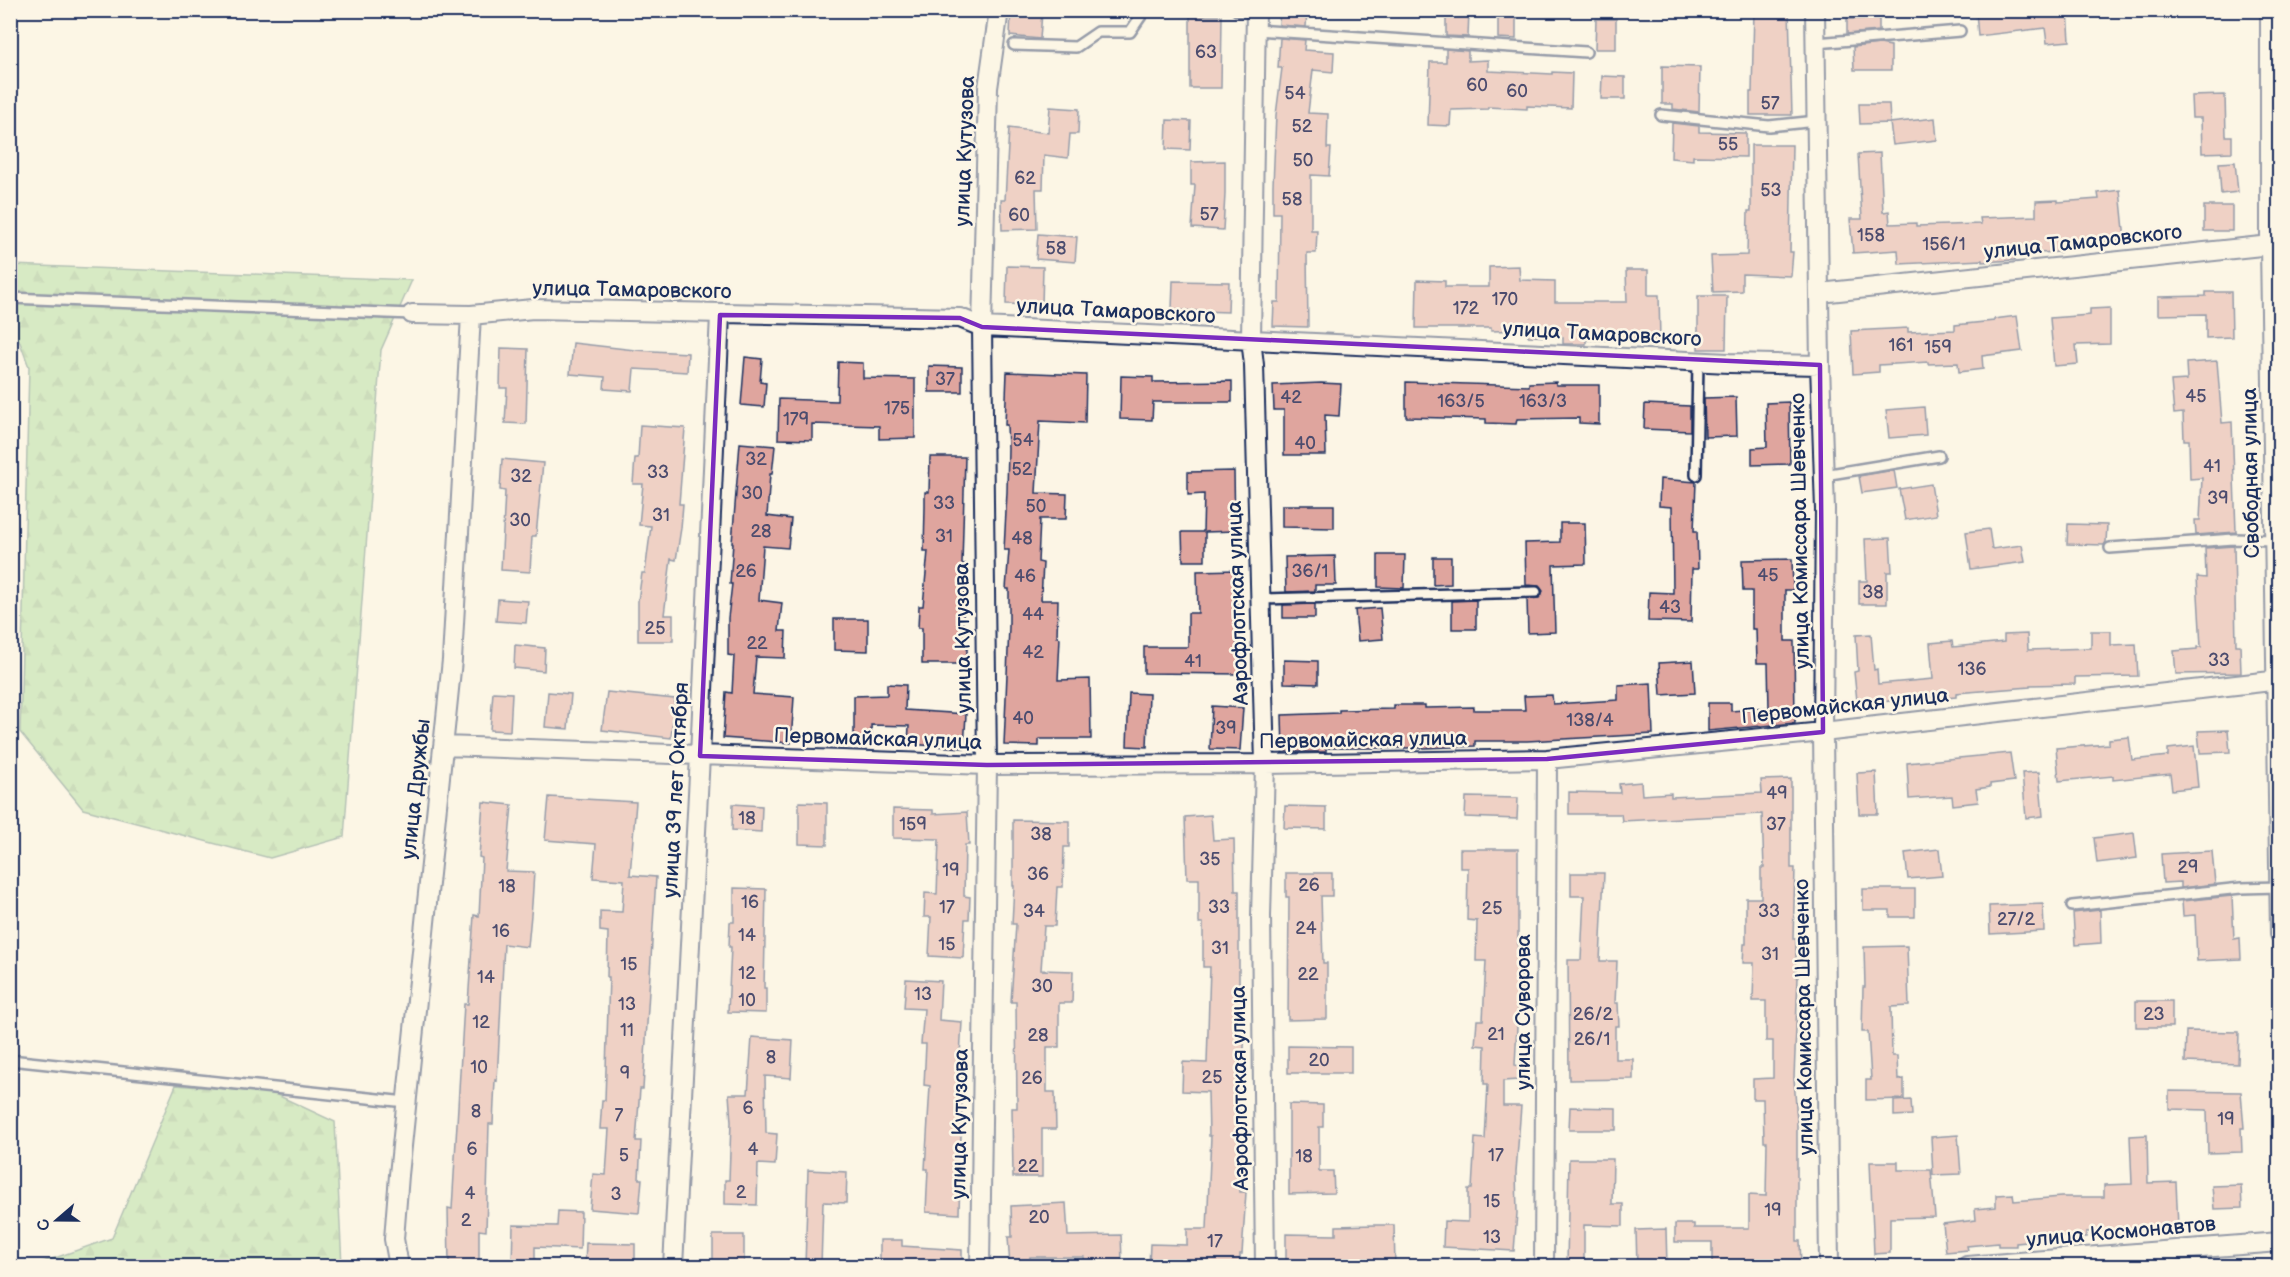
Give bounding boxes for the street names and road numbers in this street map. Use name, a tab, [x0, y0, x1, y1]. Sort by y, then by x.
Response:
street label: улица Кутузова	[950, 75, 980, 227]
street label: улица Тамаровского	[1983, 219, 2183, 265]
street label: улица Тамаровского	[532, 276, 732, 304]
street label: улица Тамаровского	[1016, 293, 1216, 329]
street label: улица Тамаровского	[1502, 316, 1702, 352]
street label: Свободная улица	[2237, 387, 2265, 558]
street label: улица Комиссара Шевченко	[1785, 393, 1815, 669]
street label: Аэрофлотская улица	[1222, 500, 1254, 707]
street label: улица Кутузова	[949, 562, 977, 714]
street label: улица 39 лет Октября	[658, 681, 694, 899]
street label: Первомайская улица	[1740, 683, 1951, 729]
street label: улица Дружбы	[396, 717, 436, 861]
street label: Первомайская улица	[773, 723, 983, 755]
street label: Первомайская улица	[1259, 726, 1468, 754]
street label: улица Комиссара Шевченко	[1789, 879, 1819, 1155]
street label: улица Суворова	[1511, 934, 1536, 1090]
street label: Аэрофлотская улица	[1226, 985, 1254, 1191]
street label: улица Кутузова	[946, 1048, 974, 1200]
street label: улица Космонавтов	[2025, 1211, 2217, 1253]

